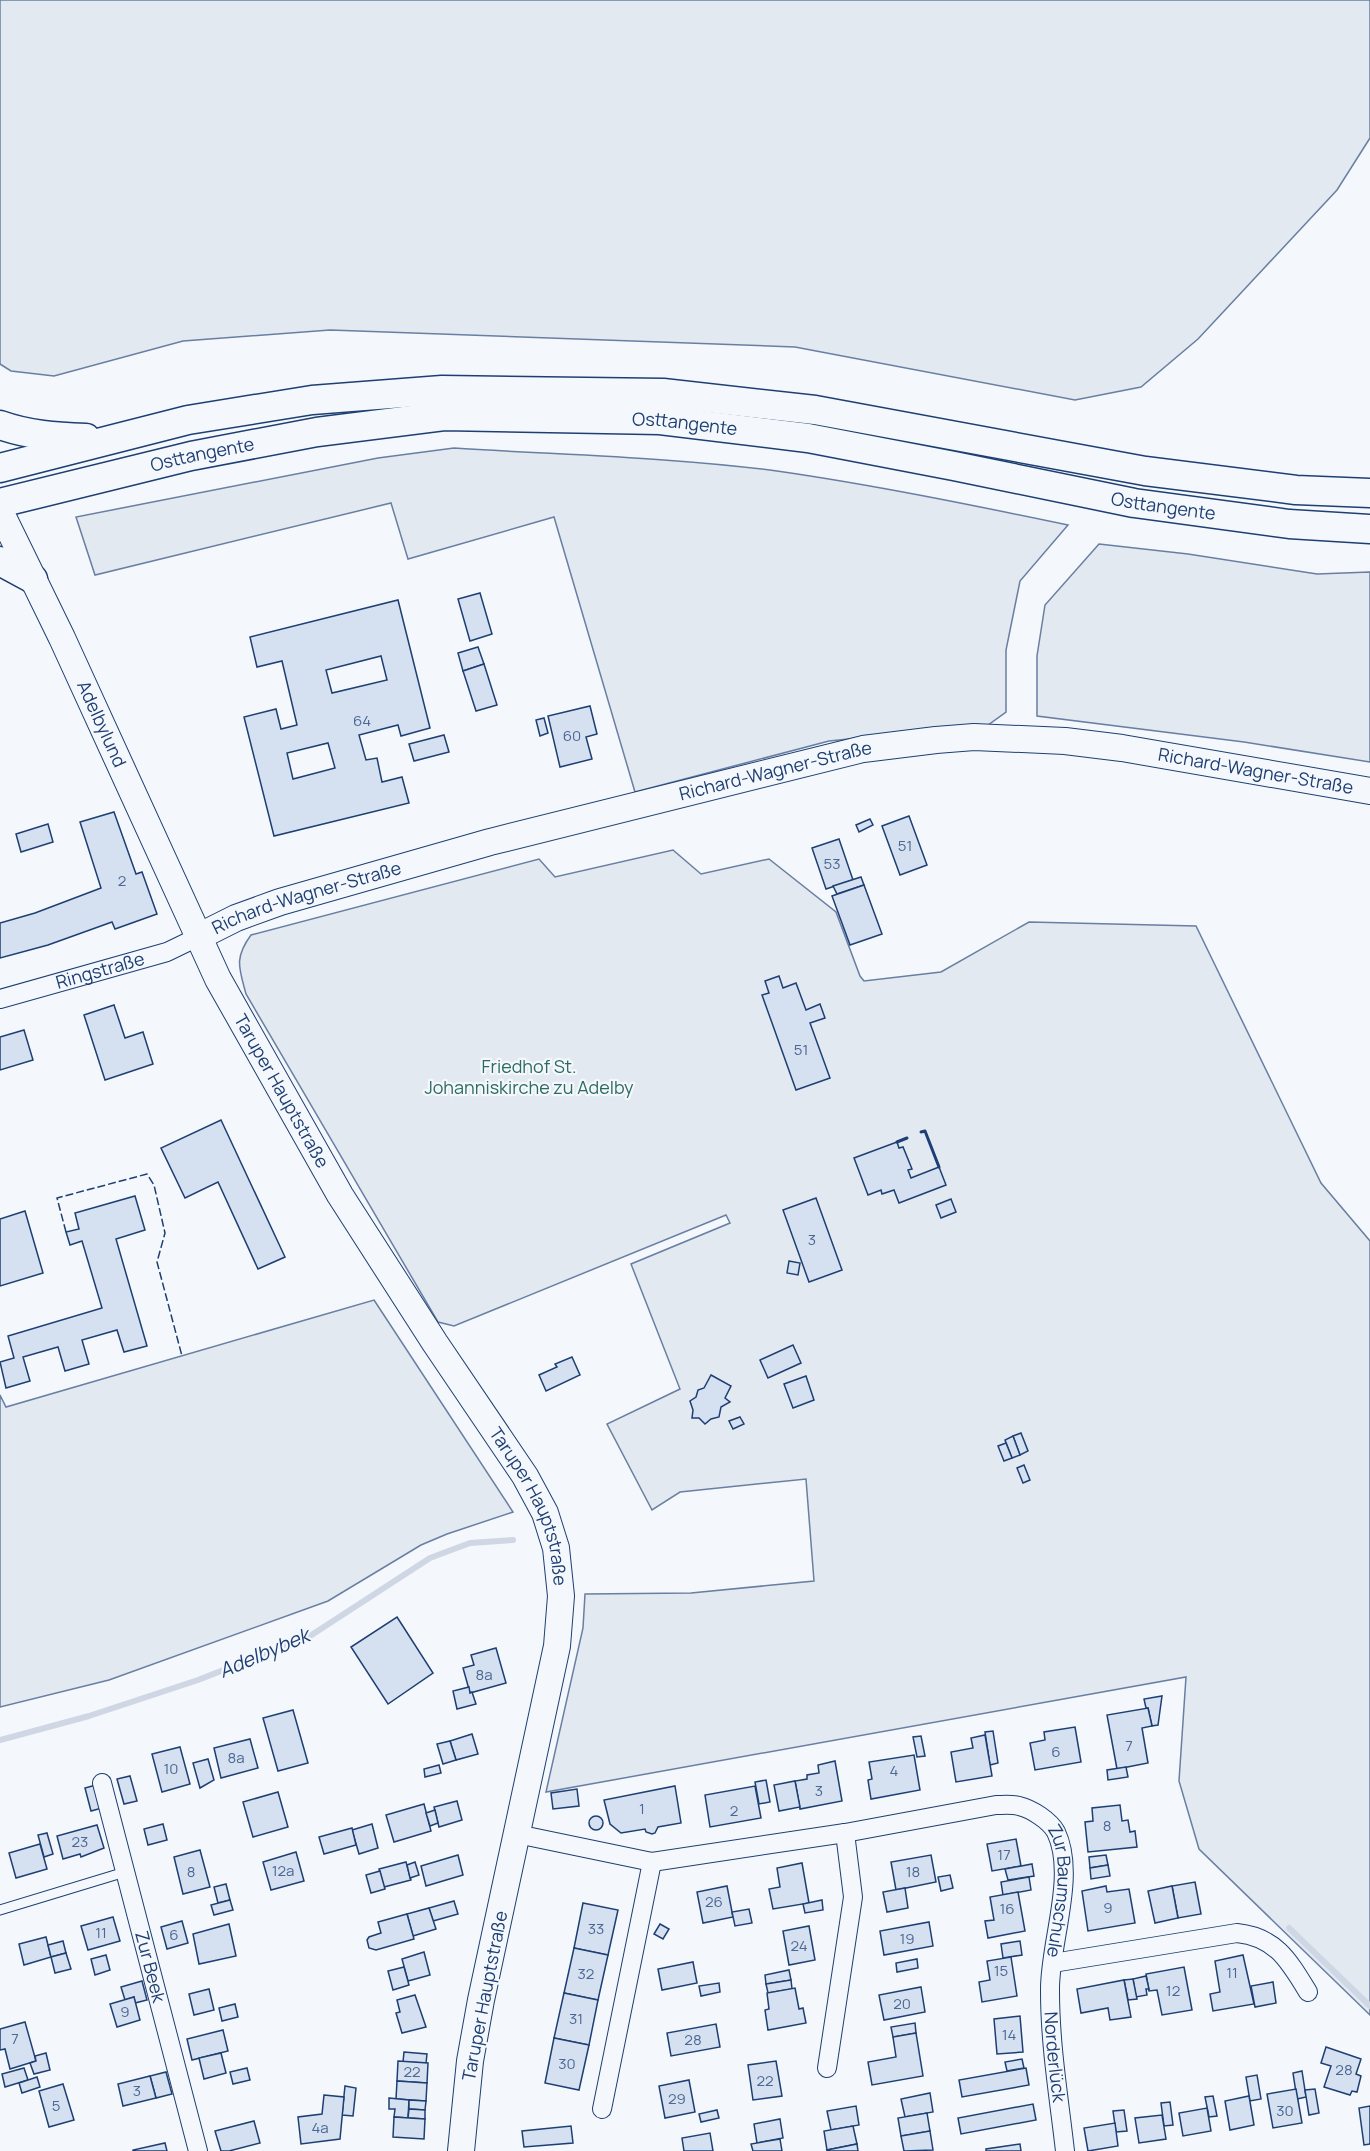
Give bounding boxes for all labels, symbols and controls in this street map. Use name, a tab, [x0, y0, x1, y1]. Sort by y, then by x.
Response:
street label: Osttangente	[632, 406, 739, 440]
street label: Osttangente	[148, 431, 256, 477]
street label: Osttangente	[1109, 486, 1217, 525]
street label: Adelbylund	[72, 677, 132, 771]
house number: 64	[353, 710, 371, 731]
house number: 60	[563, 725, 581, 746]
street label: Richard-Wagner-Straße	[676, 735, 873, 805]
street label: Richard-Wagner-Straße	[1156, 741, 1355, 799]
house number: 51	[898, 835, 912, 856]
house number: 53	[824, 853, 840, 874]
street label: Richard-Wagner-Straße	[208, 855, 404, 939]
house number: 2	[118, 870, 126, 891]
street label: Ringstraße	[53, 946, 147, 994]
street label: Taruper Hauptstraße	[229, 1009, 335, 1172]
house number: 51	[794, 1039, 808, 1060]
park label: Friedhof St. Johanniskirche zu Adelby	[424, 1054, 634, 1099]
house number: 3	[808, 1229, 816, 1250]
street label: Taruper Hauptstraße	[484, 1422, 573, 1587]
water label: Adelbybek	[214, 1620, 316, 1684]
house number: 8a	[475, 1664, 493, 1685]
house number: 7	[1125, 1735, 1133, 1756]
house number: 6	[1051, 1741, 1061, 1762]
house number: 8a	[227, 1747, 245, 1768]
house number: 10	[164, 1758, 179, 1779]
house number: 4	[890, 1760, 899, 1781]
house number: 3	[815, 1780, 823, 1801]
house number: 1	[639, 1798, 645, 1819]
house number: 2	[730, 1800, 738, 1821]
house number: 8	[1103, 1815, 1111, 1836]
street label: Zur Baumschule	[1042, 1819, 1077, 1959]
house number: 23	[72, 1831, 88, 1852]
house number: 17	[997, 1844, 1011, 1865]
house number: 12a	[272, 1860, 294, 1881]
house number: 8	[187, 1861, 195, 1882]
house number: 18	[906, 1861, 920, 1882]
house number: 26	[705, 1891, 723, 1912]
house number: 9	[1103, 1897, 1113, 1918]
house number: 16	[999, 1898, 1015, 1919]
street label: Taruper Hauptstraße	[456, 1909, 512, 2083]
house number: 33	[588, 1918, 604, 1939]
house number: 11	[95, 1922, 107, 1943]
house number: 6	[169, 1924, 179, 1945]
street label: Zur Beek	[130, 1928, 172, 2006]
house number: 19	[899, 1928, 915, 1949]
house number: 24	[790, 1935, 808, 1956]
house number: 15	[994, 1960, 1008, 1981]
house number: 11	[1226, 1962, 1238, 1983]
house number: 32	[578, 1963, 594, 1984]
house number: 12	[1166, 1980, 1180, 2001]
house number: 20	[893, 1993, 911, 2014]
house number: 9	[120, 2001, 130, 2022]
house number: 31	[569, 2008, 583, 2029]
street label: Norderlück	[1039, 2011, 1072, 2105]
house number: 14	[1002, 2024, 1016, 2045]
house number: 7	[11, 2028, 19, 2049]
house number: 28	[684, 2029, 702, 2050]
house number: 30	[558, 2053, 576, 2074]
house number: 28	[1335, 2059, 1353, 2080]
house number: 22	[403, 2061, 421, 2082]
house number: 22	[756, 2070, 774, 2091]
house number: 3	[133, 2080, 141, 2101]
house number: 29	[668, 2088, 686, 2109]
house number: 5	[52, 2095, 60, 2116]
house number: 30	[1276, 2100, 1294, 2121]
house number: 4a	[311, 2117, 329, 2138]

